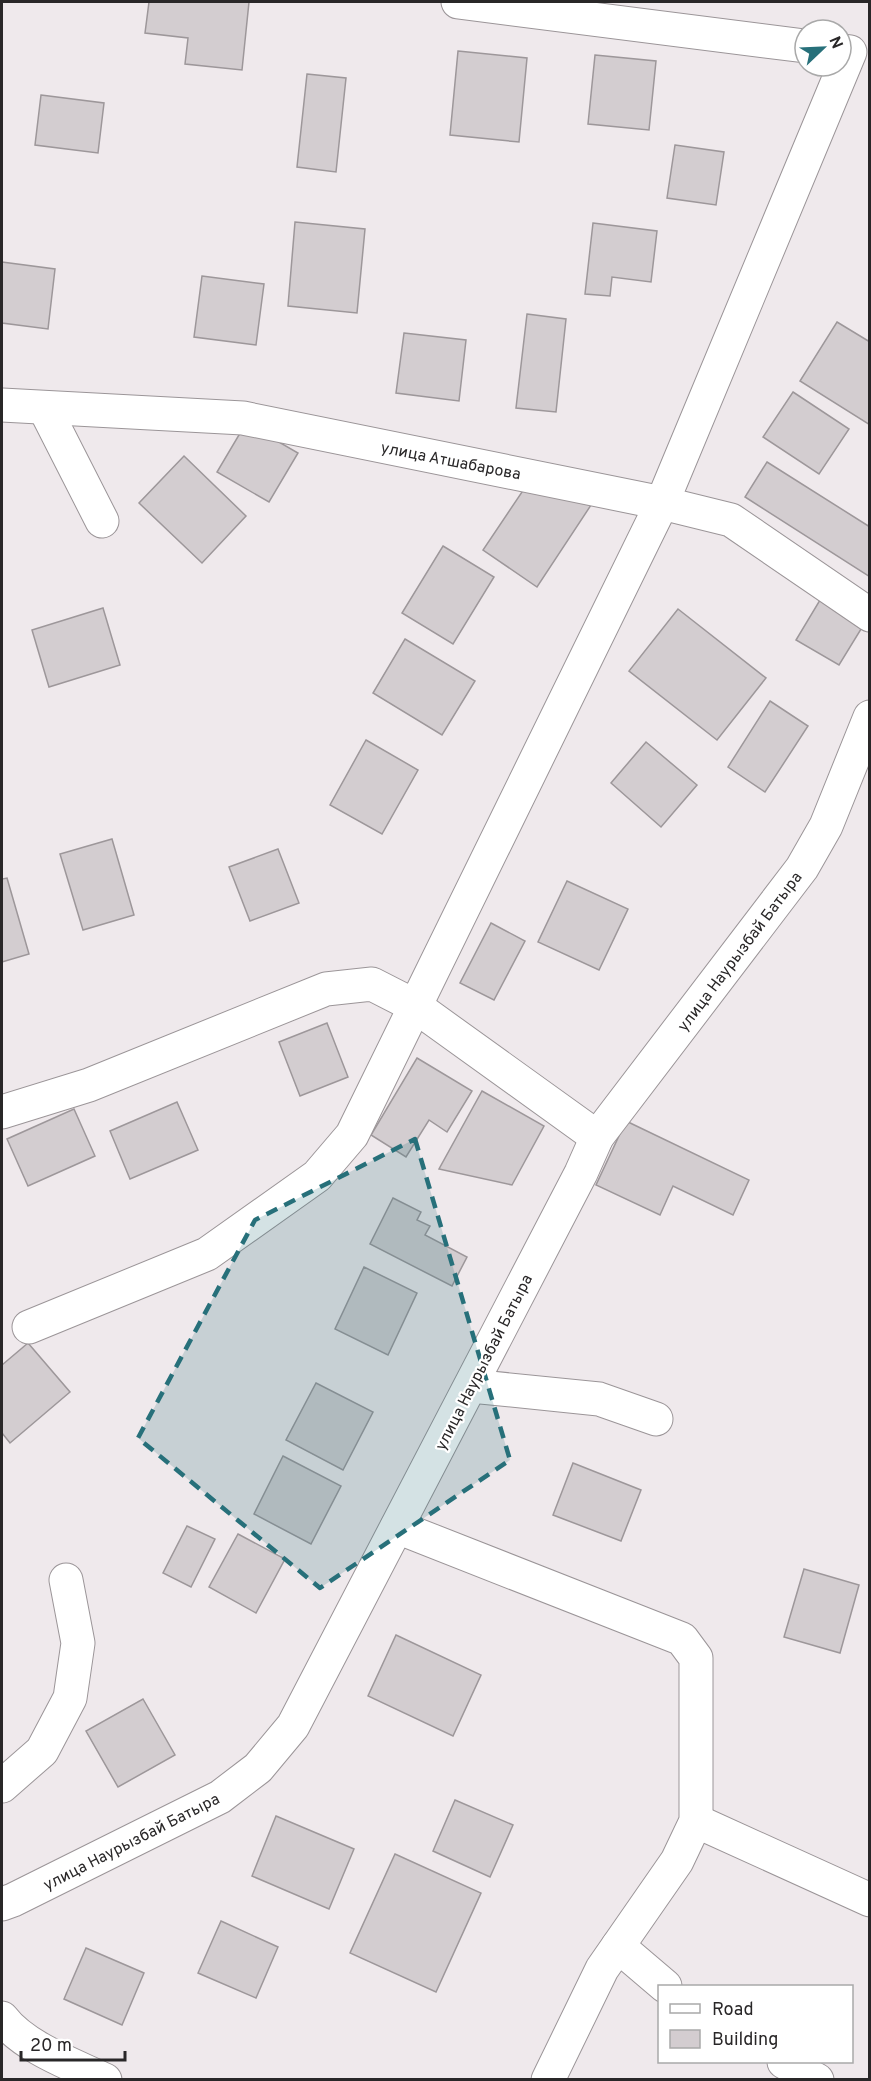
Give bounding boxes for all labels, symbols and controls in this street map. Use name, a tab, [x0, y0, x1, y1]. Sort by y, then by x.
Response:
north arrow	[793, 18, 853, 78]
text: N	[824, 34, 846, 52]
street label: улица Атшабарова	[379, 439, 522, 485]
street label: улица Наурызбай Батыра	[674, 868, 807, 1036]
street label: улица Наурызбай Батыра	[432, 1271, 538, 1454]
street label: улица Наурызбай Батыра	[40, 1790, 223, 1896]
legend	[658, 1985, 853, 2063]
text: Road	[712, 1999, 754, 2022]
scale bar	[21, 2024, 124, 2062]
text: Building	[712, 2029, 778, 2052]
text: 20 m	[30, 2035, 72, 2058]

